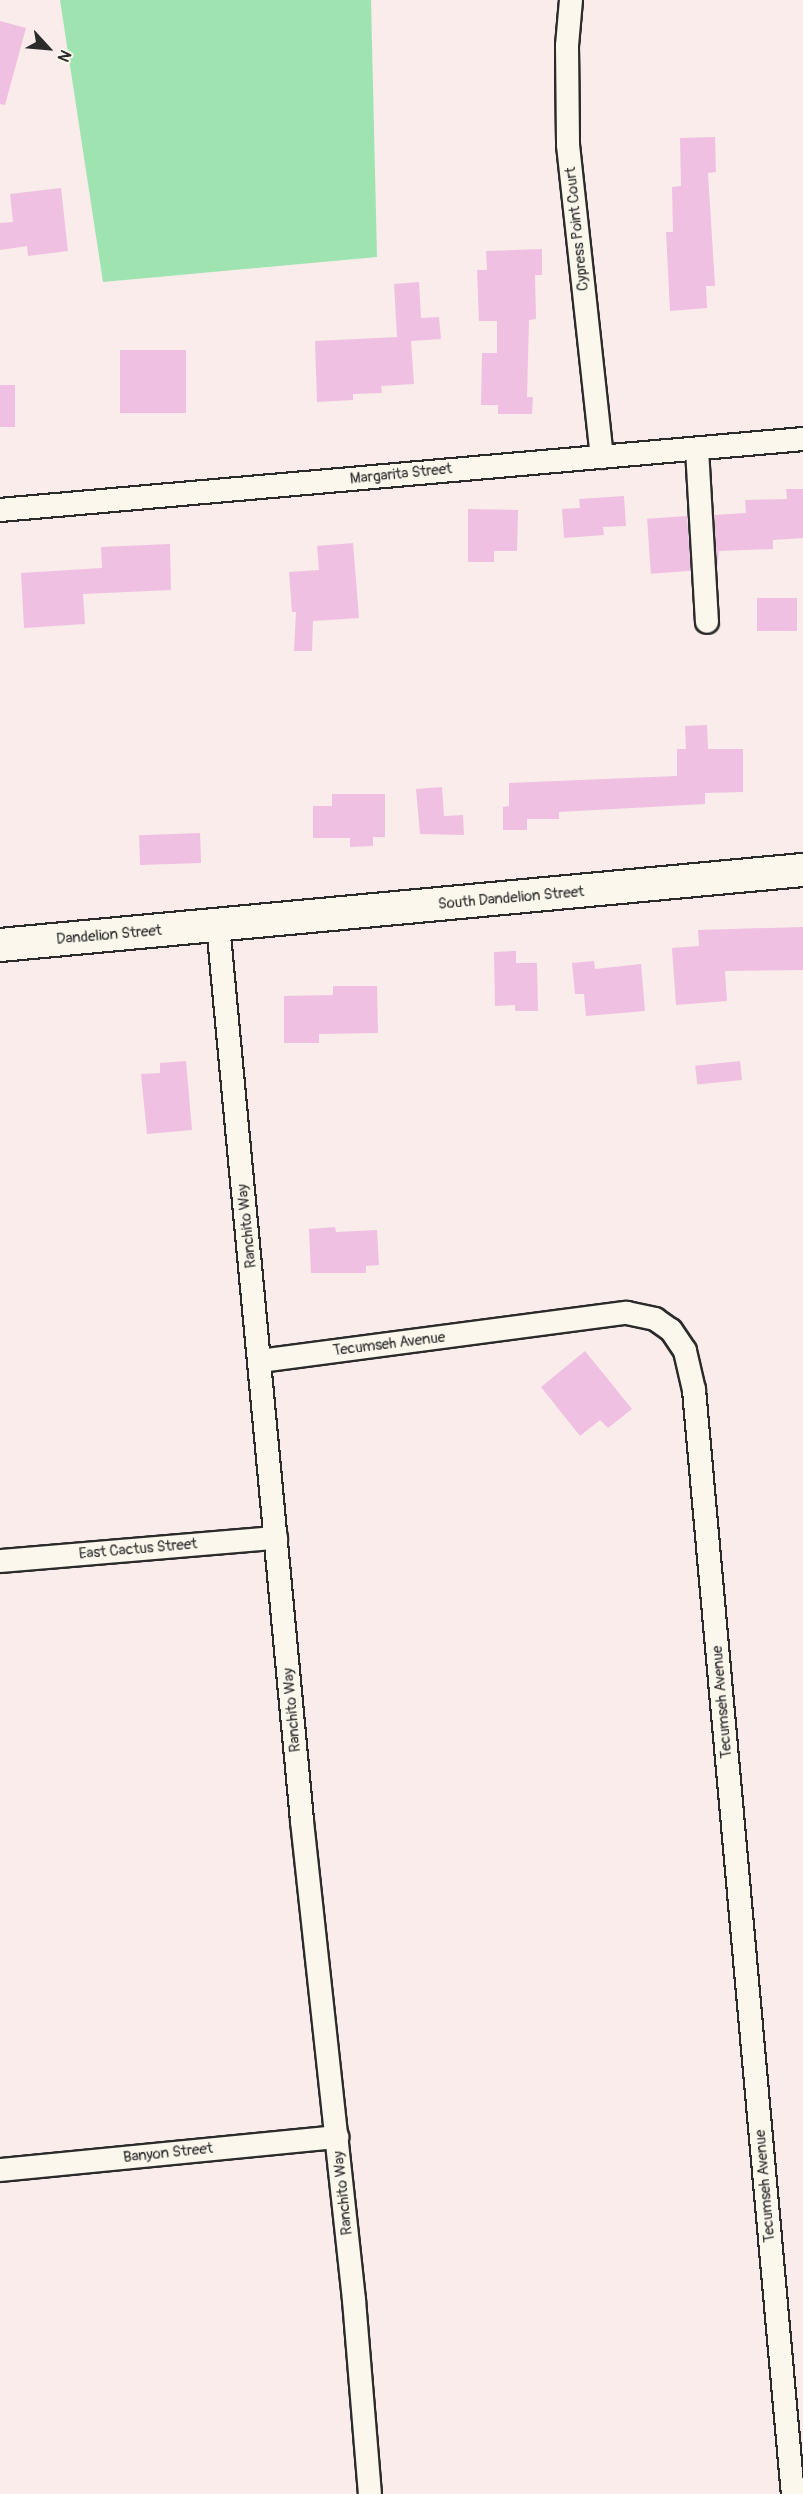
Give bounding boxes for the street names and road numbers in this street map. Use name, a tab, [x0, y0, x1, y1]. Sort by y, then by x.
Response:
street label: Cypress Point Court	[562, 166, 592, 292]
street label: Margarita Street	[349, 460, 453, 488]
street label: South Dandelion Street	[437, 883, 585, 913]
street label: Dandelion Street	[55, 921, 163, 949]
street label: Ranchito Way	[234, 1183, 260, 1269]
street label: Tecumseh Avenue	[332, 1328, 446, 1360]
street label: East Cactus Street	[78, 1535, 198, 1563]
street label: Tecumseh Avenue	[708, 1645, 736, 1759]
street label: Ranchito Way	[279, 1667, 305, 1753]
street label: Tecumseh Avenue	[751, 2129, 779, 2243]
street label: Banyon Street	[122, 2139, 214, 2167]
street label: Ranchito Way	[330, 2150, 356, 2236]

